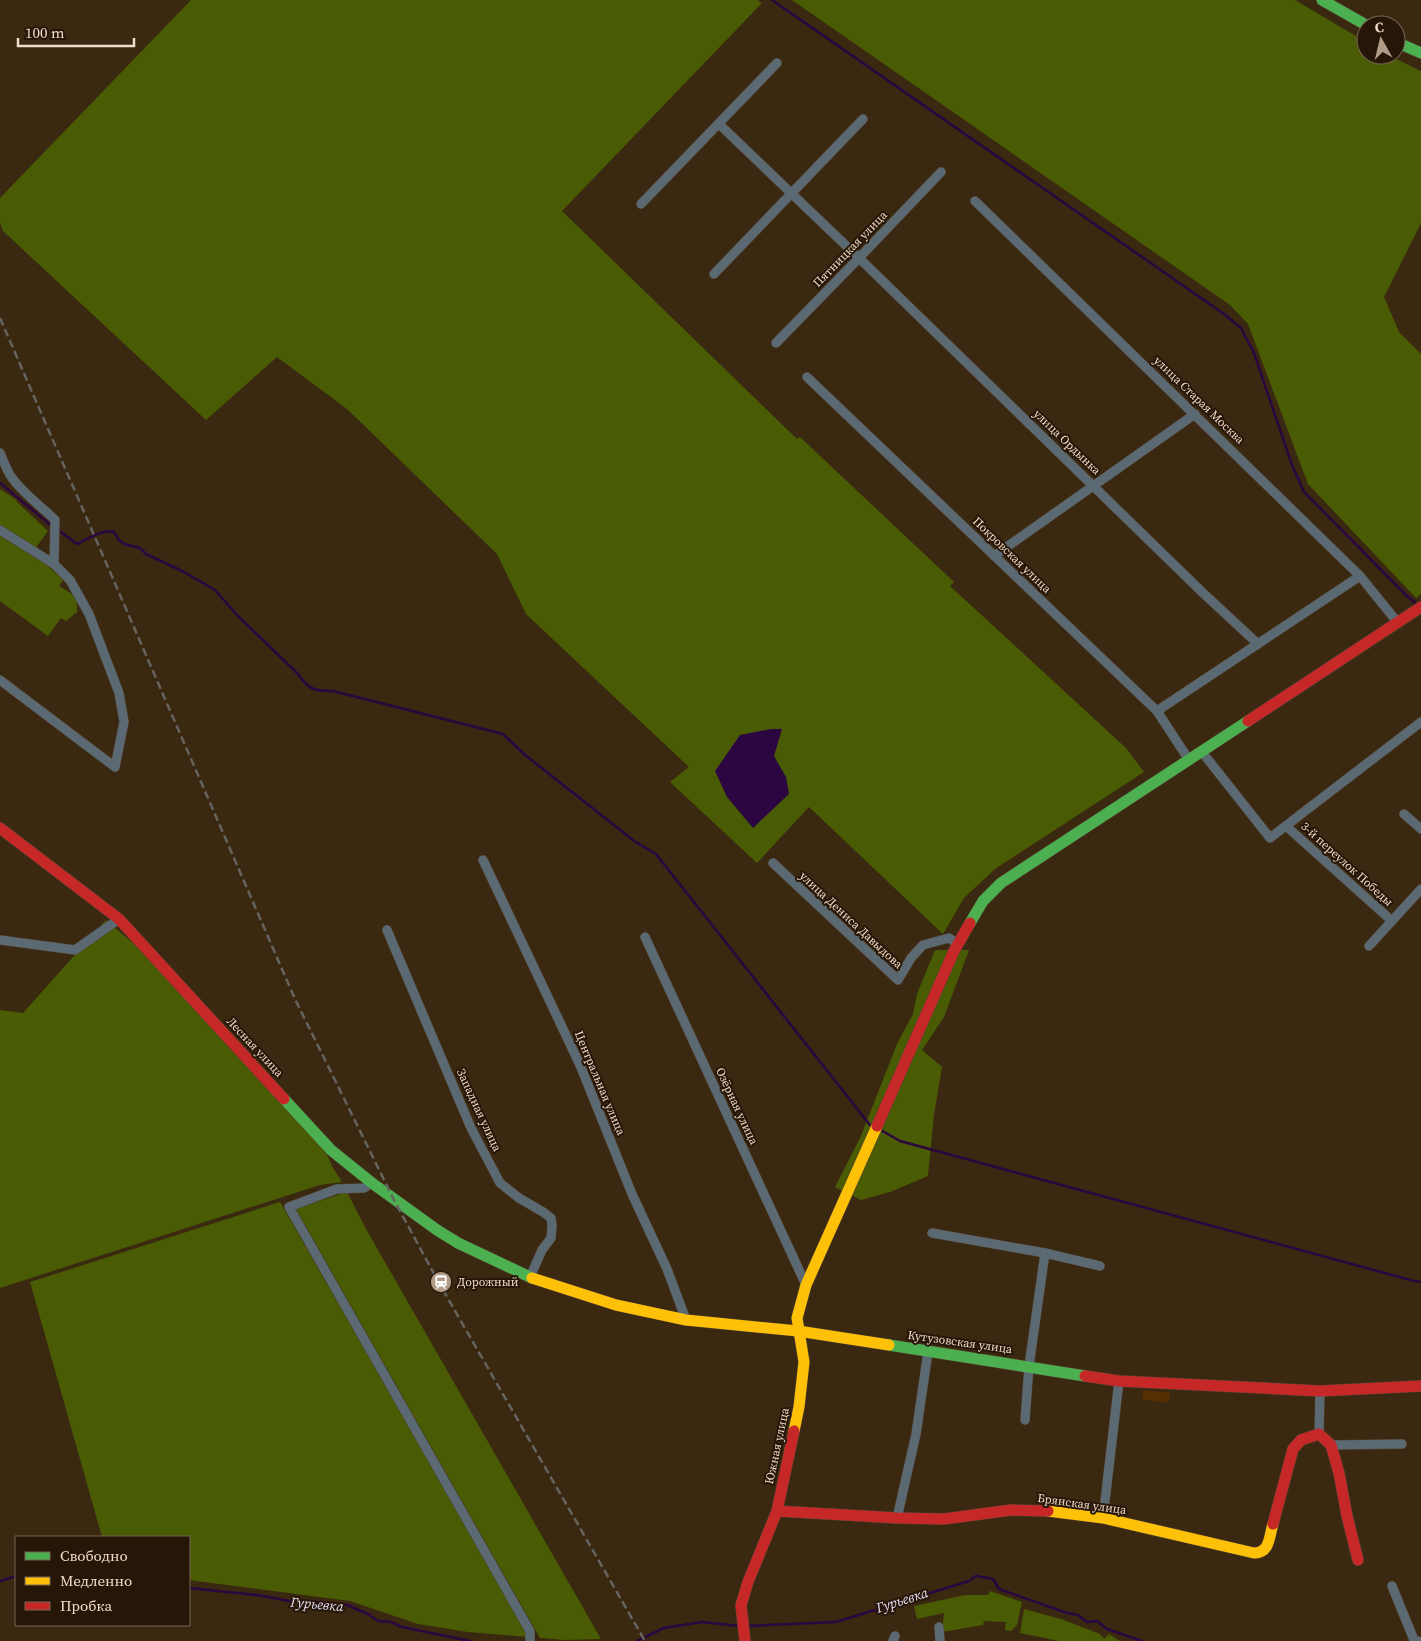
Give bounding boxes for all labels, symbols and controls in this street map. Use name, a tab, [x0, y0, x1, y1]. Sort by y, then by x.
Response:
scale bar	[18, 15, 134, 47]
north arrow	[1356, 15, 1406, 65]
text: С	[1373, 17, 1385, 38]
text: 100 m	[25, 22, 65, 43]
street label: Пятницкая улица	[809, 207, 891, 291]
street label: улица Старая Москва	[1150, 353, 1248, 448]
street label: улица Ордынка	[1030, 406, 1105, 479]
street label: Покровская улица	[969, 513, 1055, 597]
street label: 3-й переулок Победы	[1297, 818, 1397, 910]
street label: улица Дениса Давыдова	[796, 868, 907, 973]
street label: Лесная улица	[223, 1013, 288, 1081]
street label: Центральная улица	[571, 1028, 630, 1138]
street label: Озёрная улица	[712, 1065, 762, 1148]
street label: Западная улица	[453, 1066, 506, 1155]
station icon: Дорожный	[429, 1270, 453, 1294]
place label: Дорожный	[457, 1274, 519, 1290]
street label: Кутузовская улица	[907, 1327, 1014, 1357]
street label: Южная улица	[761, 1405, 793, 1486]
street label: Брянская улица	[1037, 1490, 1128, 1518]
legend	[15, 1536, 190, 1626]
text: Свободно	[60, 1545, 128, 1566]
text: Медленно	[60, 1570, 132, 1591]
water label: Гурьевка	[872, 1582, 931, 1618]
water label: Гурьевка	[288, 1592, 345, 1616]
text: Пробка	[60, 1595, 112, 1616]

